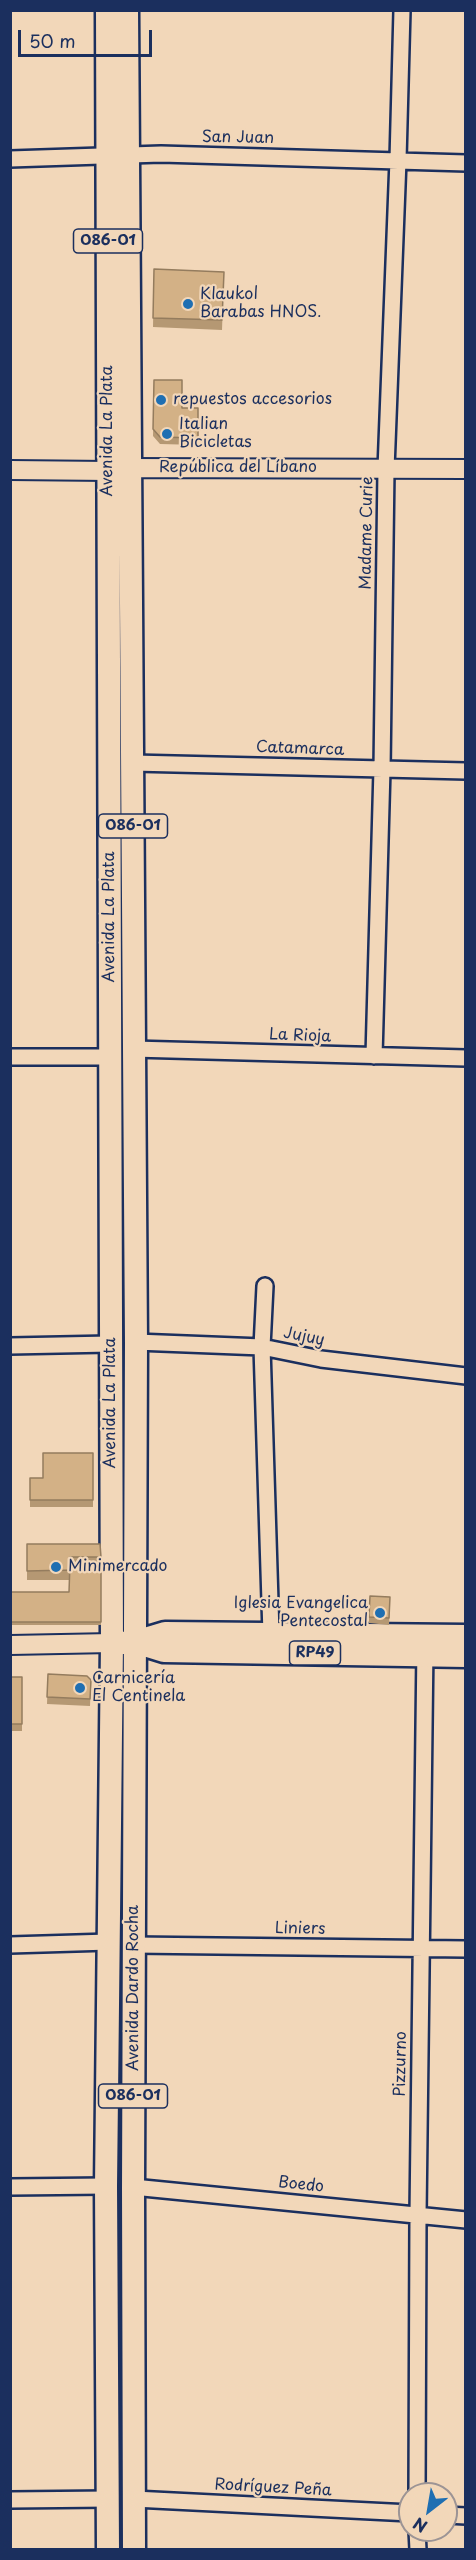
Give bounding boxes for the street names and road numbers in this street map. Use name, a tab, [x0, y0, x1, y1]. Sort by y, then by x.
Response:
street label: San Juan	[202, 128, 274, 148]
road number: 086-01	[74, 229, 142, 253]
street label: Avenida La Plata	[98, 365, 118, 497]
street label: República del Líbano	[159, 458, 317, 478]
street label: Madame Curie	[356, 476, 378, 590]
street label: Catamarca	[255, 738, 345, 760]
road number: 086-01	[98, 814, 168, 838]
street label: Avenida La Plata	[100, 851, 120, 983]
street label: La Rioja	[268, 1025, 332, 1047]
street label: Jujuy	[282, 1324, 326, 1350]
street label: Avenida La Plata	[101, 1337, 121, 1469]
road number: RP49	[290, 1641, 340, 1665]
street label: Avenida Dardo Rocha	[124, 1905, 144, 2071]
street label: Liniers	[275, 1919, 325, 1939]
street label: Pizzurno	[391, 2031, 411, 2097]
road number: 086-01	[98, 2084, 168, 2108]
street label: Boedo	[277, 2173, 325, 2197]
street label: Rodríguez Peña	[214, 2475, 332, 2501]

